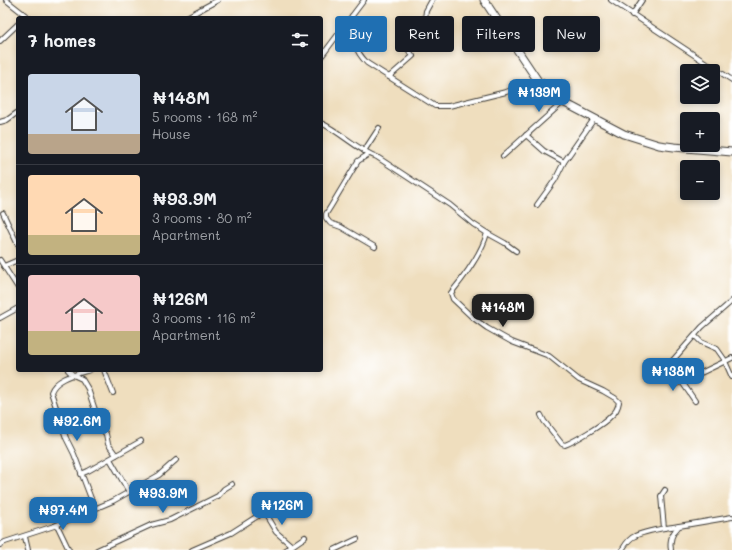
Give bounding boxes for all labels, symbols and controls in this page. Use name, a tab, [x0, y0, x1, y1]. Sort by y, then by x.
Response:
chip: Buy	[335, 16, 387, 52]
chip: Rent	[395, 16, 454, 52]
chip: Filters	[462, 16, 535, 52]
chip: New	[543, 16, 600, 52]
text: 7 homes	[28, 29, 96, 51]
icon: filters	[289, 29, 311, 51]
map controls	[680, 64, 720, 200]
button: layers	[680, 64, 720, 104]
pin: ₦139M	[511, 79, 567, 113]
text: ₦139M	[517, 83, 561, 100]
text: ₦148M	[152, 86, 210, 108]
icon: home	[60, 90, 108, 138]
text: 5 rooms · 168 m²	[152, 108, 257, 125]
button: +	[680, 112, 720, 152]
text: House	[152, 125, 190, 142]
button: −	[680, 160, 720, 200]
text: ₦93.9M	[152, 187, 217, 209]
icon: home	[60, 191, 108, 239]
text: 3 rooms · 80 m²	[152, 209, 252, 226]
text: Apartment	[152, 226, 221, 243]
text: ₦126M	[152, 287, 208, 309]
icon: home	[60, 291, 108, 339]
pin: ₦148M	[475, 294, 531, 328]
text: ₦148M	[481, 298, 525, 315]
text: 3 rooms · 116 m²	[152, 309, 255, 326]
text: Apartment	[152, 326, 221, 343]
pin: ₦138M	[645, 358, 701, 392]
text: ₦138M	[651, 362, 695, 379]
pin: ₦92.6M	[44, 408, 110, 442]
text: ₦92.6M	[52, 412, 102, 429]
pin: ₦93.9M	[130, 480, 196, 514]
text: ₦93.9M	[138, 484, 188, 501]
pin: ₦126M	[254, 492, 310, 526]
text: ₦126M	[260, 496, 304, 513]
pin: ₦97.4M	[30, 497, 96, 531]
text: ₦97.4M	[38, 501, 88, 518]

